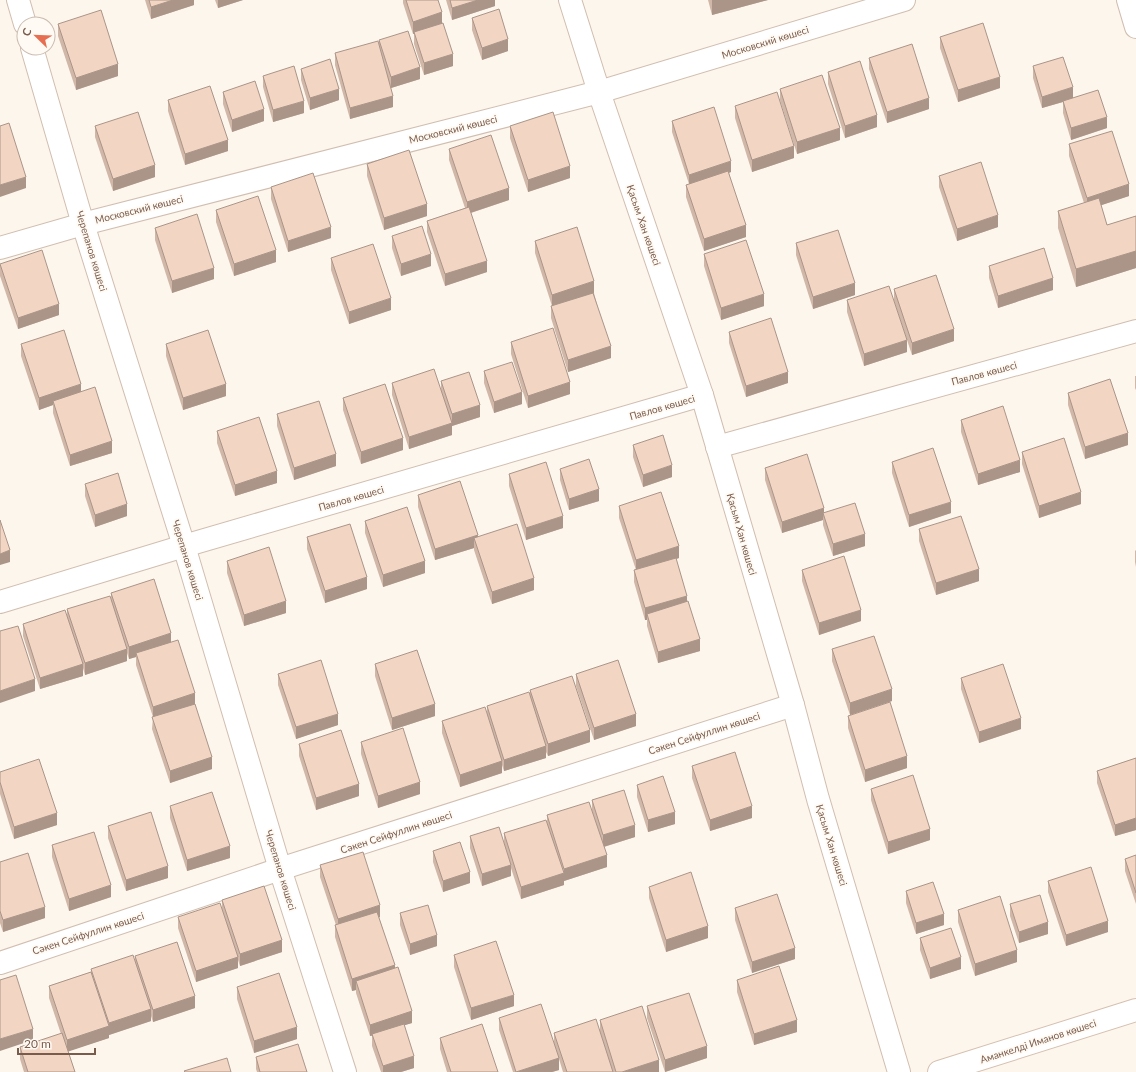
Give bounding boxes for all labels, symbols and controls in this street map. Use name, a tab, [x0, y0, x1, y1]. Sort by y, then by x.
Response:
north arrow	[16, 16, 56, 56]
street label: Московский көшесі	[720, 23, 810, 61]
text: С	[19, 25, 34, 38]
street label: Московский көшесі	[408, 112, 498, 146]
street label: Қасым Хан көшесі	[625, 183, 663, 267]
street label: Московский көшесі	[94, 192, 184, 226]
street label: Черепанов көшесі	[74, 209, 110, 293]
street label: Павлов көшесі	[950, 358, 1018, 388]
street label: Павлов көшесі	[628, 392, 696, 422]
street label: Павлов көшесі	[317, 483, 385, 513]
street label: Қасым Хан көшесі	[725, 492, 759, 576]
street label: Черепанов көшесі	[170, 518, 206, 602]
street label: Сәкен Сейфуллин көшесі	[647, 709, 761, 757]
street label: Қасым Хан көшесі	[814, 803, 850, 887]
street label: Сәкен Сейфуллин көшесі	[339, 808, 453, 856]
street label: Черепанов көшесі	[263, 828, 299, 912]
street label: Сәкен Сейфуллин көшесі	[31, 909, 145, 957]
street label: Аманкелді Иманов көшесі	[978, 1017, 1098, 1065]
scale bar	[18, 1030, 95, 1056]
text: 20 m	[24, 1036, 51, 1051]

